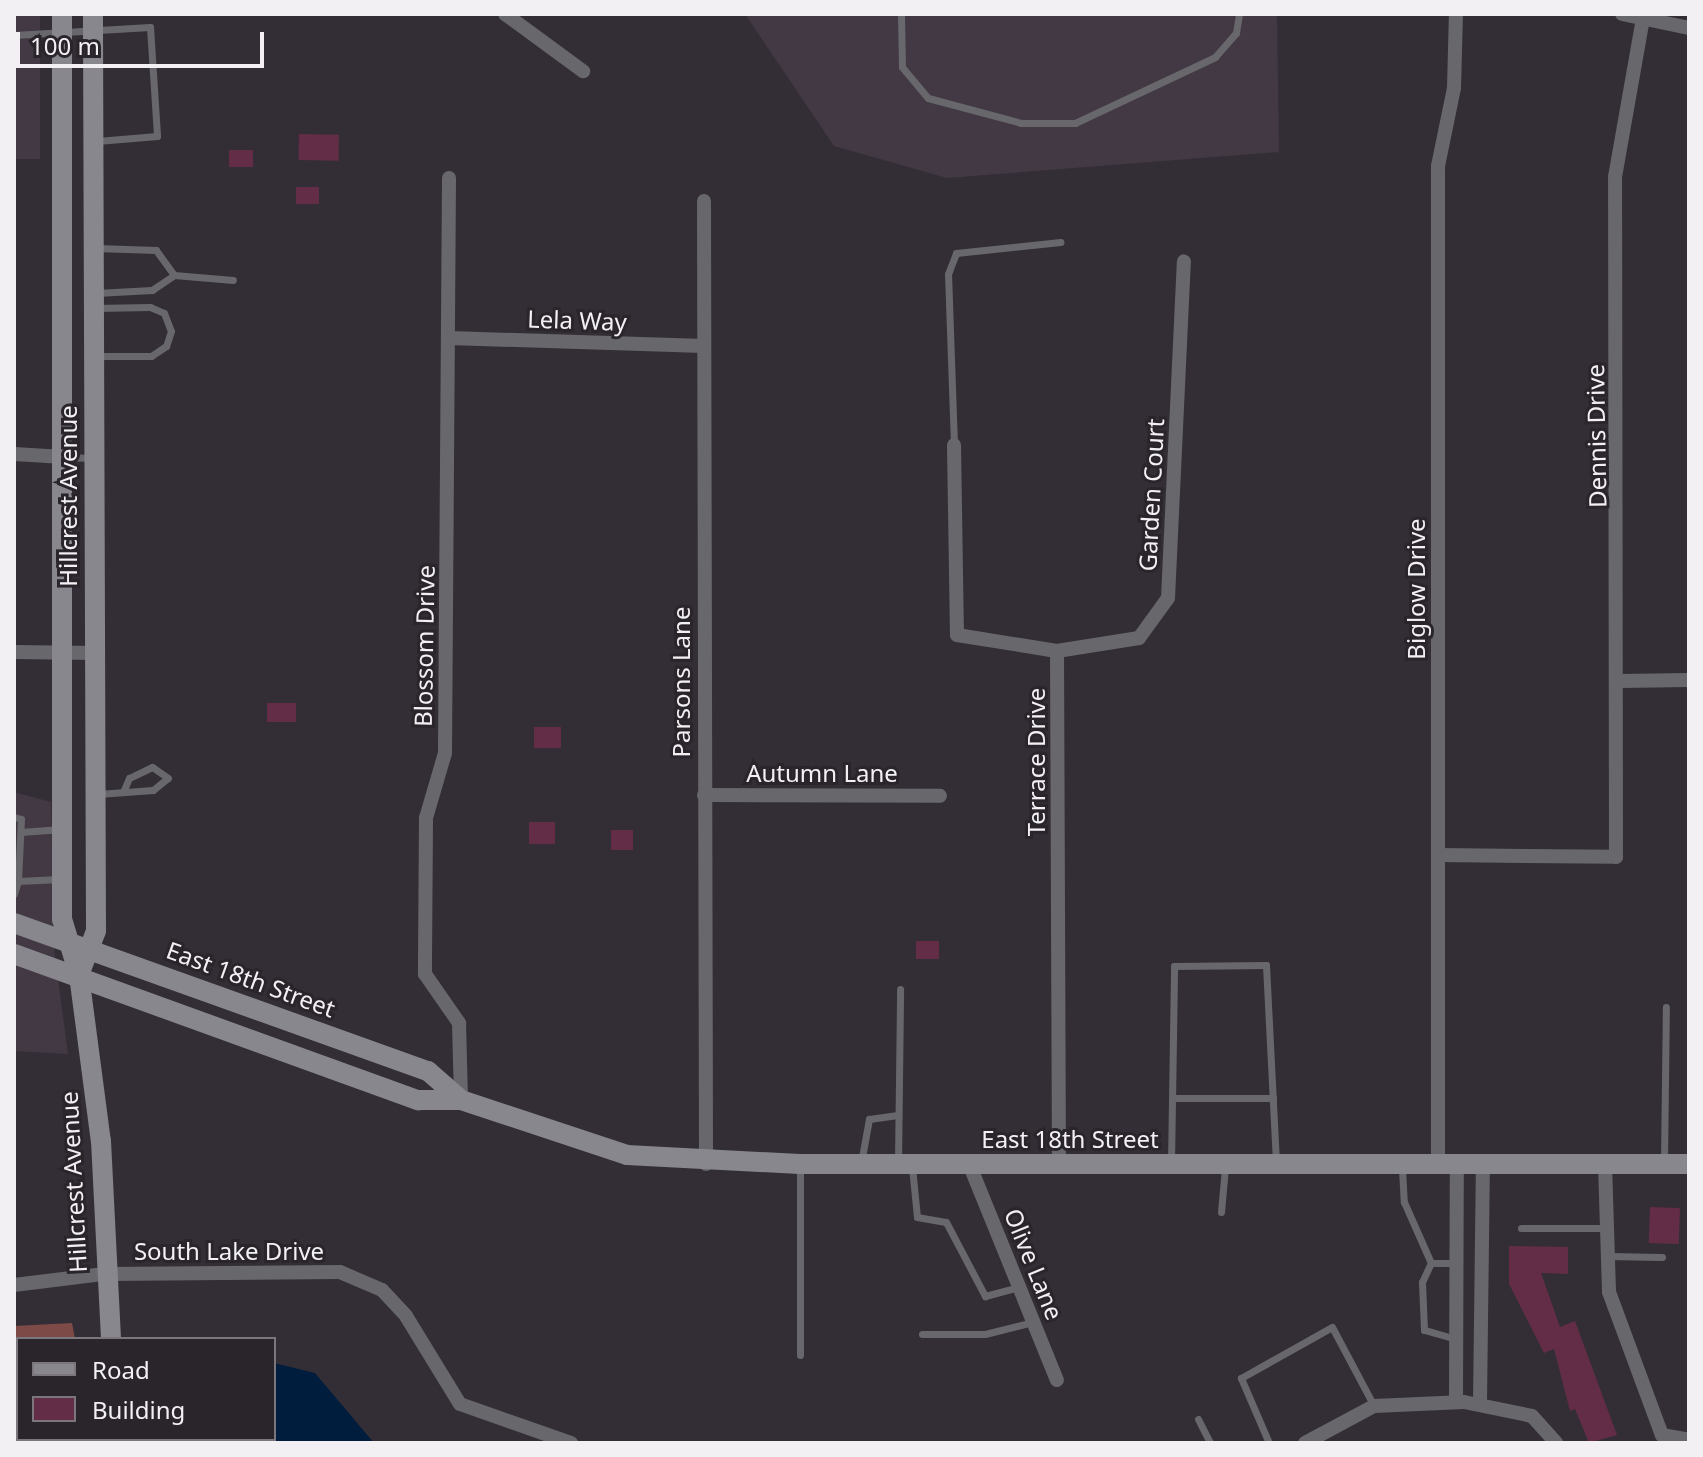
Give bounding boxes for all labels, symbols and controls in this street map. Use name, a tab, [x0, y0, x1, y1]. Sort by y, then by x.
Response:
scale bar	[20, 16, 268, 66]
text: 100 m	[30, 29, 100, 62]
street label: Lela Way	[527, 304, 627, 336]
street label: Dennis Drive	[1580, 364, 1612, 508]
street label: Hillcrest Avenue	[54, 405, 82, 587]
street label: Garden Court	[1133, 418, 1169, 572]
street label: Biglow Drive	[1402, 518, 1430, 660]
street label: Blossom Drive	[408, 565, 440, 727]
street label: Parsons Lane	[667, 607, 695, 757]
street label: Terrace Drive	[1022, 688, 1050, 836]
street label: Autumn Lane	[746, 759, 898, 787]
street label: East 18th Street	[163, 935, 339, 1023]
street label: Hillcrest Avenue	[54, 1091, 92, 1273]
street label: East 18th Street	[981, 1125, 1159, 1153]
street label: Olive Lane	[999, 1204, 1069, 1324]
street label: South Lake Drive	[134, 1237, 324, 1265]
legend	[16, 1337, 276, 1441]
text: Road	[92, 1353, 150, 1386]
text: Building	[92, 1393, 185, 1426]

